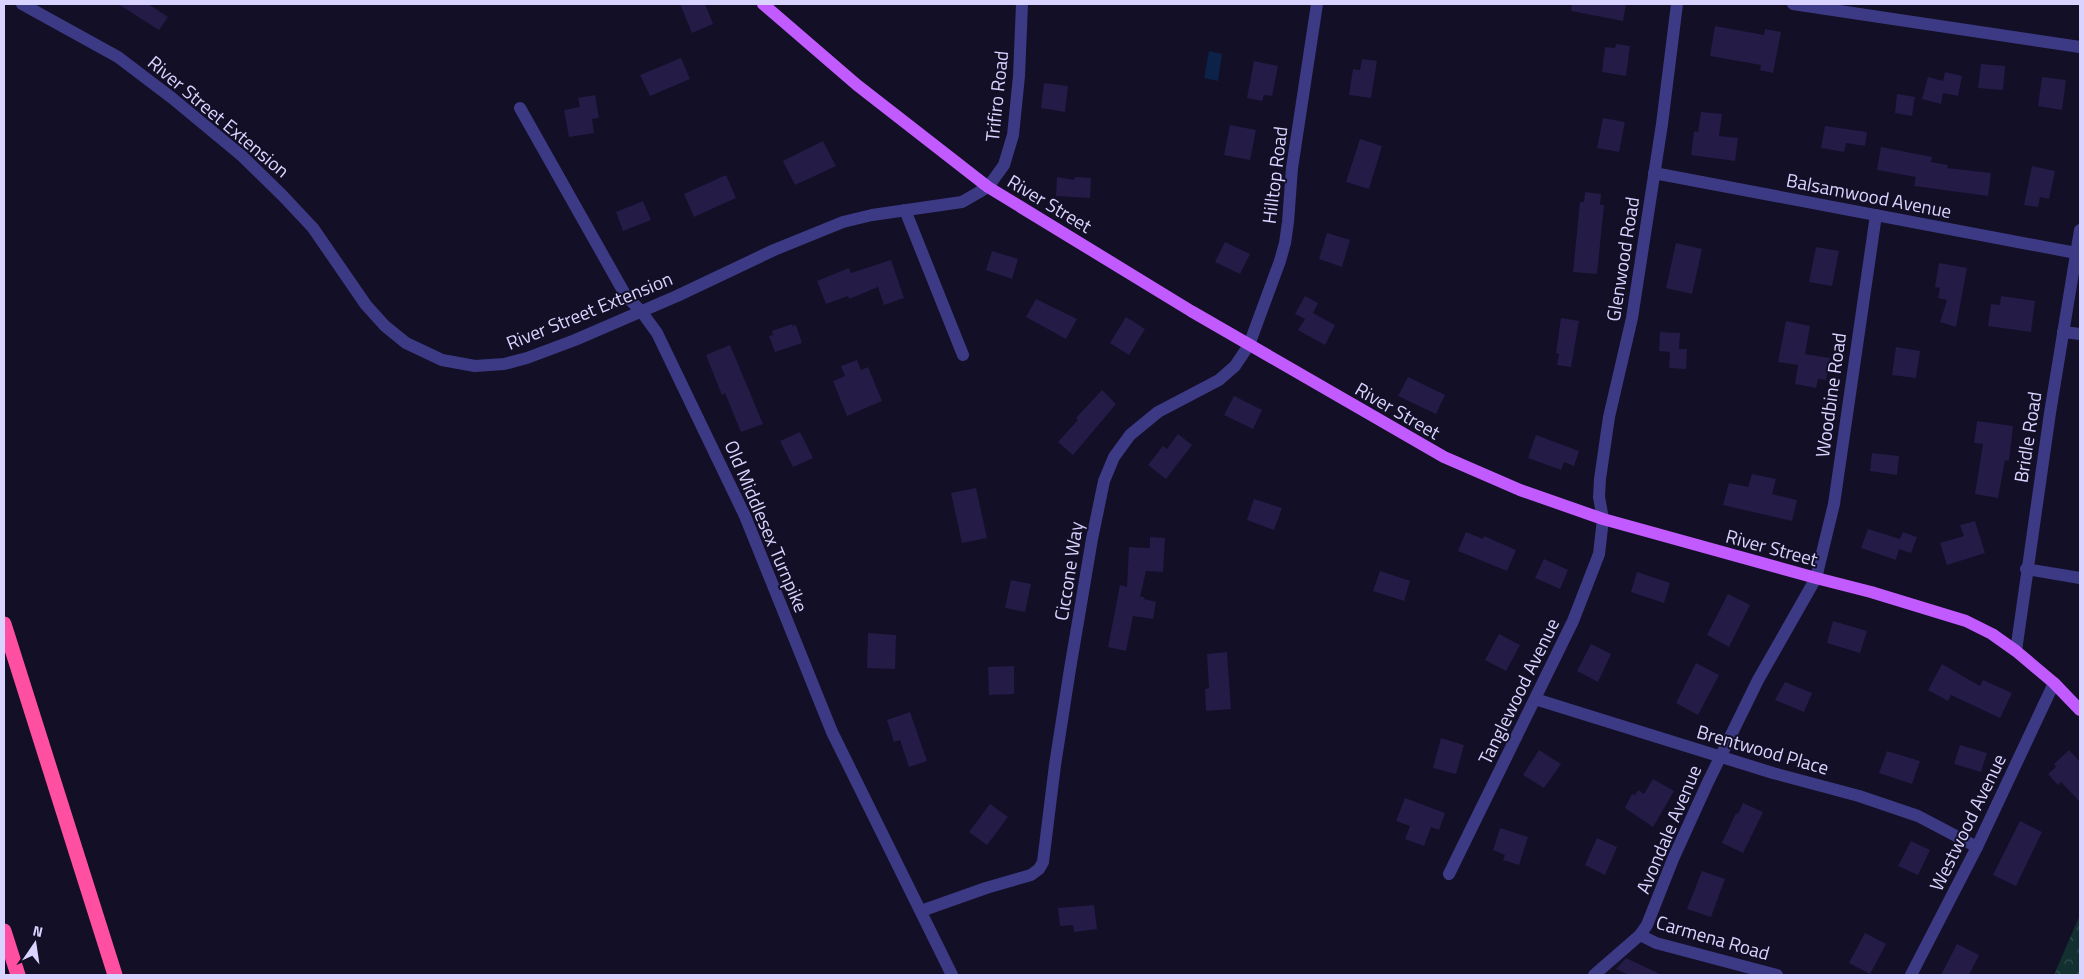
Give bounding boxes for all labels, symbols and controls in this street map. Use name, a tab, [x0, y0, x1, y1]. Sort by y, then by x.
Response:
street label: River Street Extension	[142, 48, 296, 184]
street label: Trifiro Road	[977, 49, 1015, 143]
street label: Hilltop Road	[1254, 125, 1294, 225]
street label: Balsamwood Avenue	[1784, 165, 1954, 225]
street label: River Street	[1002, 166, 1098, 240]
street label: Glenwood Road	[1598, 195, 1646, 323]
street label: River Street Extension	[501, 263, 677, 357]
street label: Woodbine Road	[1807, 331, 1853, 459]
street label: River Street	[1350, 374, 1446, 446]
street label: Bridle Road	[2005, 389, 2049, 485]
street label: Old Middlesex Turnpike	[718, 435, 816, 617]
street label: Ciccone Way	[1046, 519, 1090, 623]
street label: River Street	[1723, 521, 1822, 573]
street label: Tanglewood Avenue	[1470, 613, 1566, 769]
street label: Brentwood Place	[1694, 716, 1832, 782]
street label: Westwood Avenue	[1921, 748, 2013, 896]
street label: Avondale Avenue	[1628, 760, 1708, 898]
street label: Carmena Road	[1653, 907, 1773, 967]
north arrow	[10, 919, 60, 969]
text: N	[31, 920, 45, 942]

